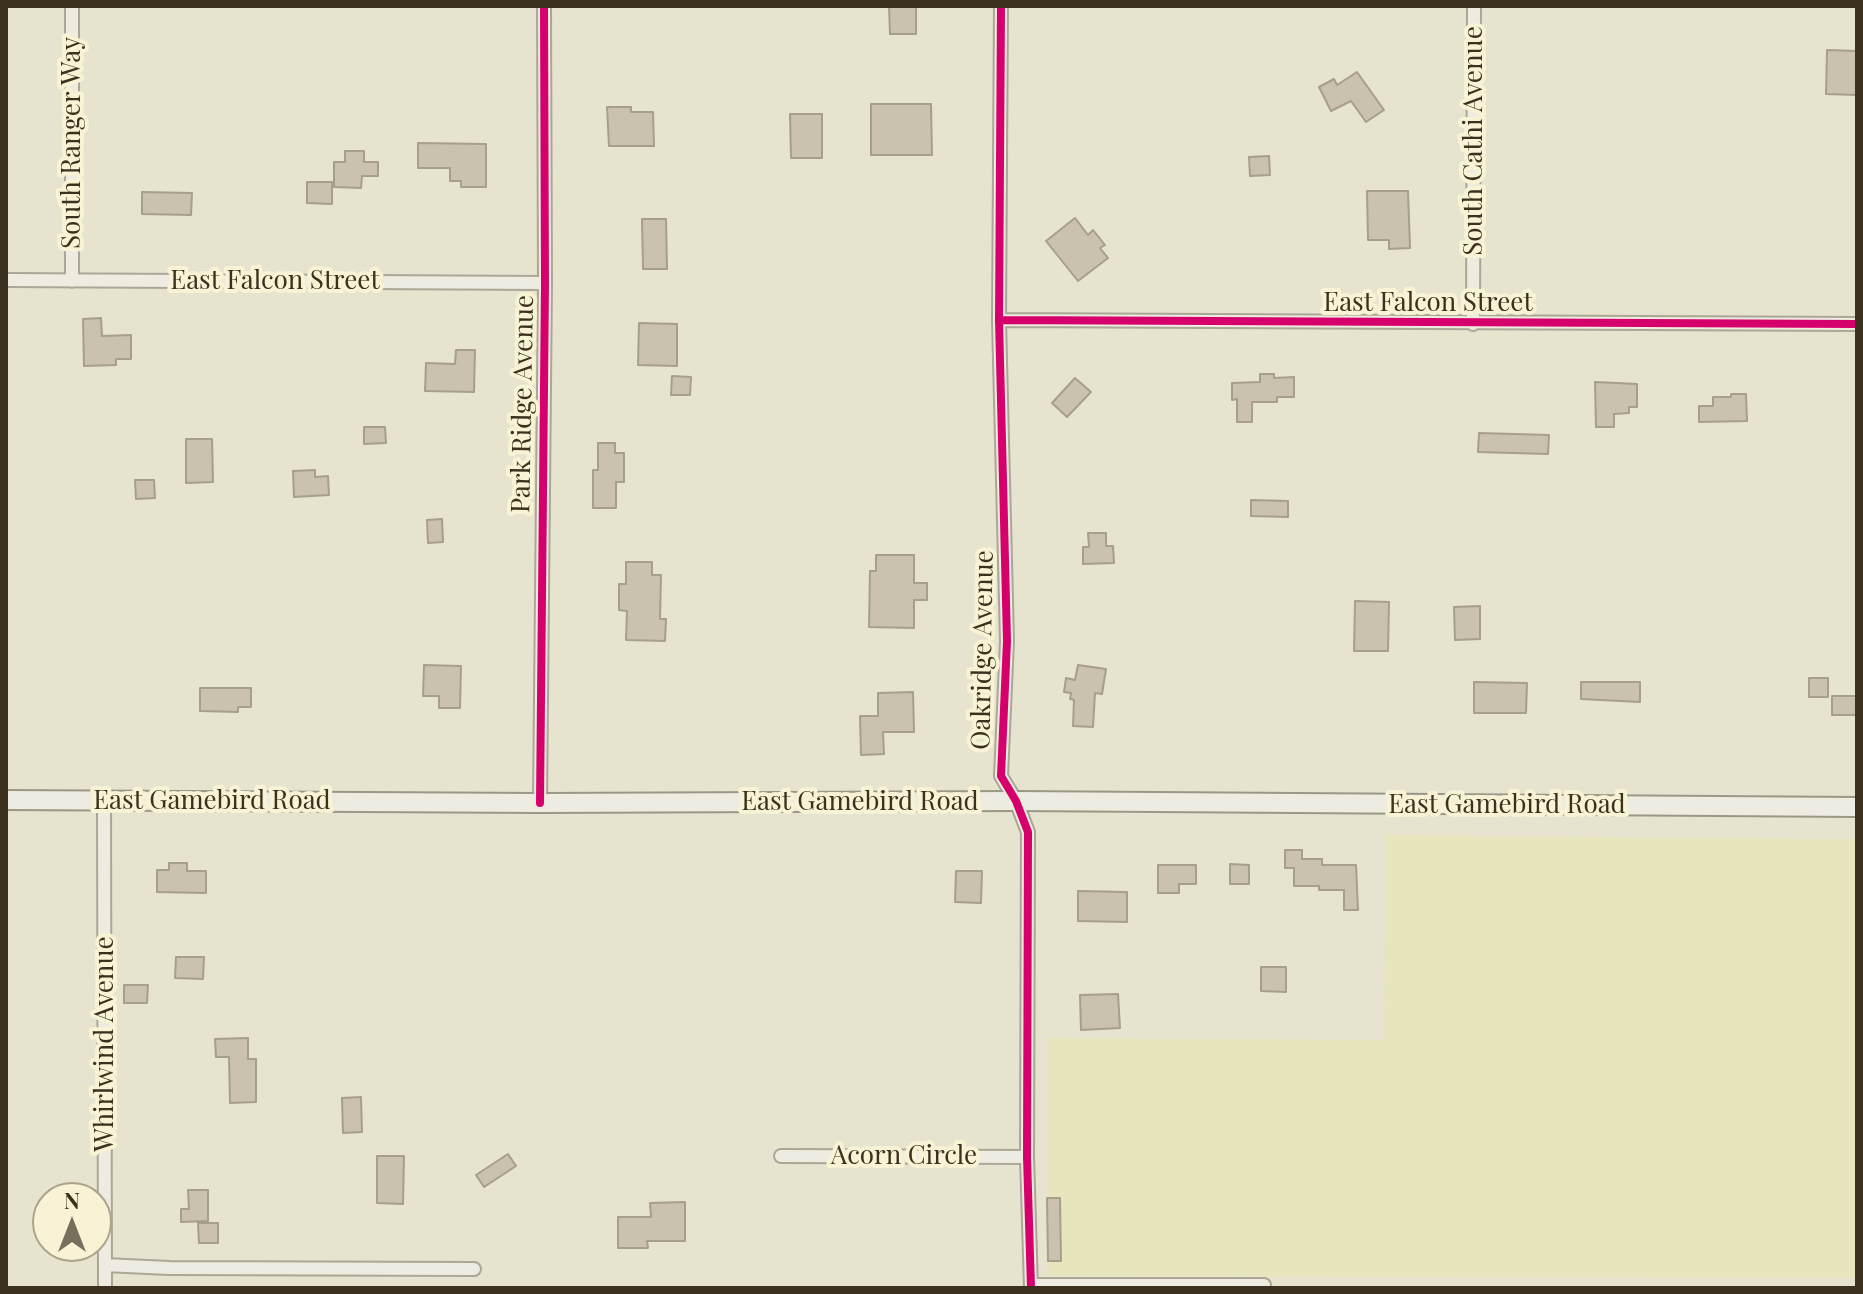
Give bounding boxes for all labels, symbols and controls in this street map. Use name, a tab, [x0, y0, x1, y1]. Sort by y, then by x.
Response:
street label: South Cathi Avenue	[1458, 26, 1490, 256]
street label: South Ranger Way	[56, 37, 88, 249]
street label: East Falcon Street	[170, 265, 380, 297]
street label: East Falcon Street	[1323, 287, 1533, 319]
street label: Park Ridge Avenue	[505, 295, 541, 513]
street label: Oakridge Avenue	[966, 550, 1000, 750]
street label: East Gamebird Road	[93, 785, 331, 817]
street label: East Gamebird Road	[741, 786, 979, 818]
street label: East Gamebird Road	[1388, 789, 1626, 821]
street label: Whirlwind Avenue	[89, 936, 121, 1152]
street label: Acorn Circle	[831, 1140, 977, 1172]
north arrow	[32, 1182, 112, 1262]
text: N	[64, 1185, 80, 1215]

